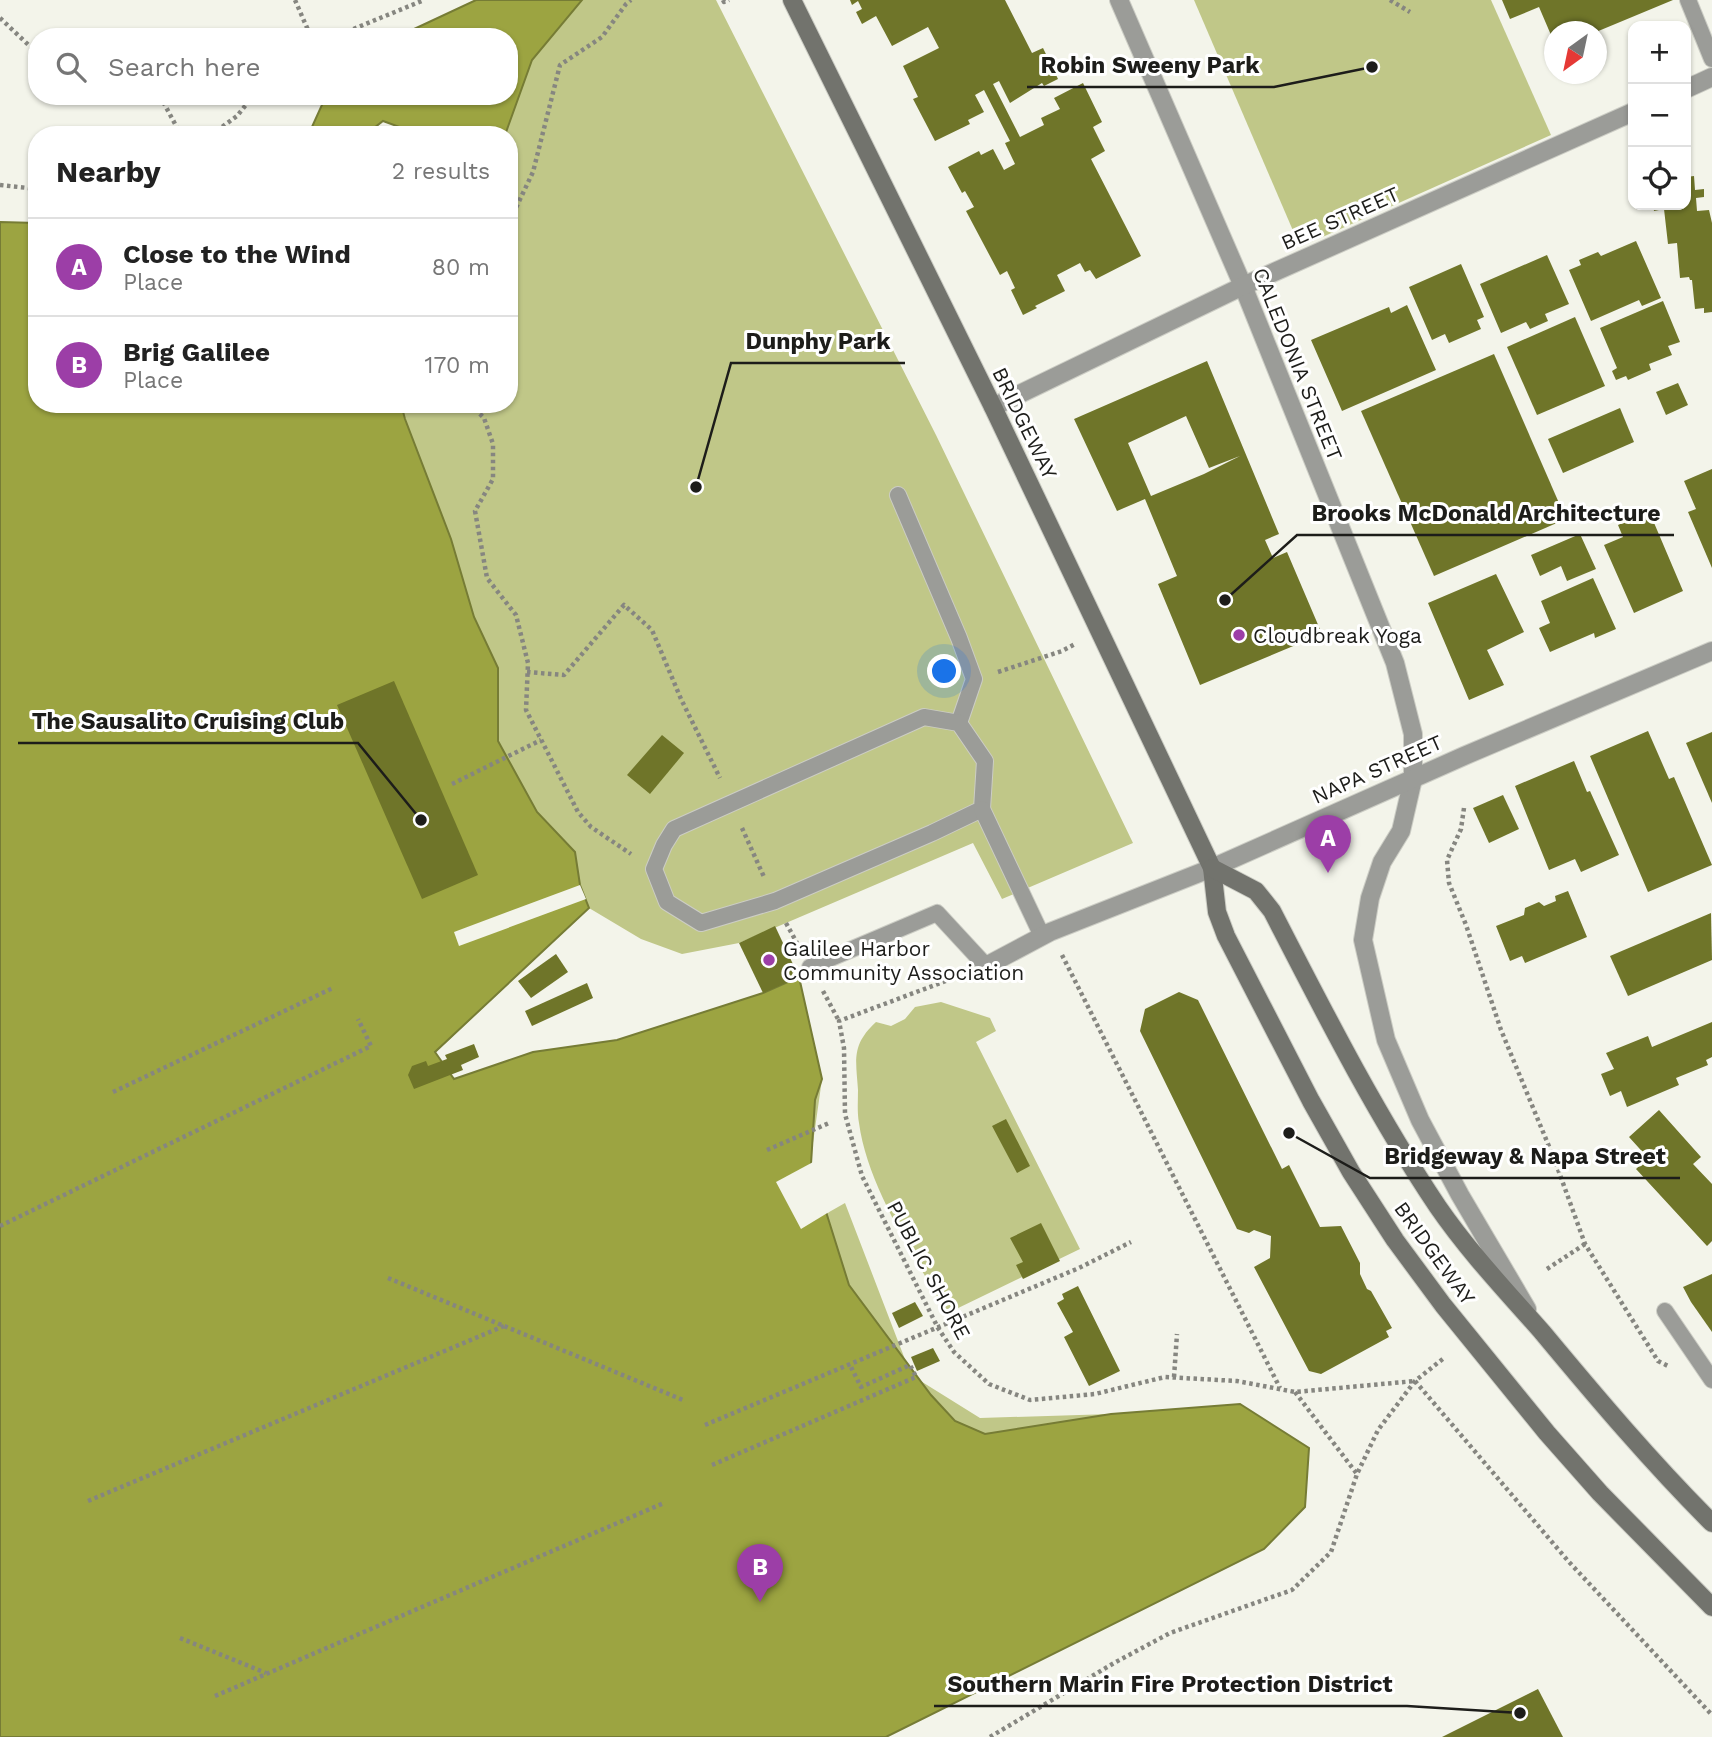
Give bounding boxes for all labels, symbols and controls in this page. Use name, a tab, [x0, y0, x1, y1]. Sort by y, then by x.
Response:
north arrow	[1544, 21, 1607, 84]
map controls	[1628, 21, 1691, 210]
button: +	[1628, 21, 1691, 84]
search box	[28, 28, 518, 105]
callout: Robin Sweeny Park	[1027, 43, 1274, 87]
icon: search	[52, 48, 90, 86]
text: Search here	[108, 52, 260, 82]
text: Robin Sweeny Park	[1041, 52, 1260, 79]
button: −	[1628, 84, 1691, 147]
button: locate	[1628, 147, 1691, 210]
text: Nearby	[56, 154, 161, 189]
text: 2 results	[392, 158, 490, 185]
street label: BEE STREET	[1277, 181, 1403, 255]
text: Close to the Wind	[123, 239, 351, 269]
text: A	[71, 254, 87, 281]
text: 80 m	[432, 254, 490, 281]
street label: CALEDONIA STREET	[1248, 264, 1348, 464]
text: Place	[123, 269, 183, 296]
callout: Dunphy Park	[731, 319, 905, 363]
text: Dunphy Park	[745, 328, 891, 355]
text: Brig Galilee	[123, 337, 270, 367]
text: B	[71, 352, 87, 379]
text: 170 m	[425, 352, 490, 379]
street label: BRIDGEWAY	[987, 363, 1063, 483]
text: Place	[123, 367, 183, 394]
callout: Brooks McDonald Architecture	[1297, 491, 1674, 535]
text: Brooks McDonald Architecture	[1312, 500, 1660, 527]
place label: Cloudbreak Yoga	[1253, 623, 1422, 648]
marker: Cloudbreak Yoga	[1231, 627, 1247, 643]
your location	[927, 654, 961, 688]
callout: The Sausalito Cruising Club	[18, 699, 358, 743]
text: The Sausalito Cruising Club	[32, 708, 344, 735]
street label: NAPA STREET	[1308, 729, 1446, 809]
pin: A	[1305, 815, 1351, 873]
place label: Galilee Harbor Community Association	[783, 936, 1024, 985]
marker: Galilee Harbor Community Association	[761, 952, 777, 968]
callout: Bridgeway & Napa Street	[1370, 1134, 1680, 1178]
text: Bridgeway & Napa Street	[1384, 1143, 1666, 1170]
street label: PUBLIC SHORE	[882, 1196, 976, 1344]
street label: BRIDGEWAY	[1389, 1197, 1481, 1309]
pin: B	[737, 1544, 783, 1602]
callout: Southern Marin Fire Protection District	[934, 1662, 1407, 1706]
text: Southern Marin Fire Protection District	[947, 1671, 1393, 1698]

